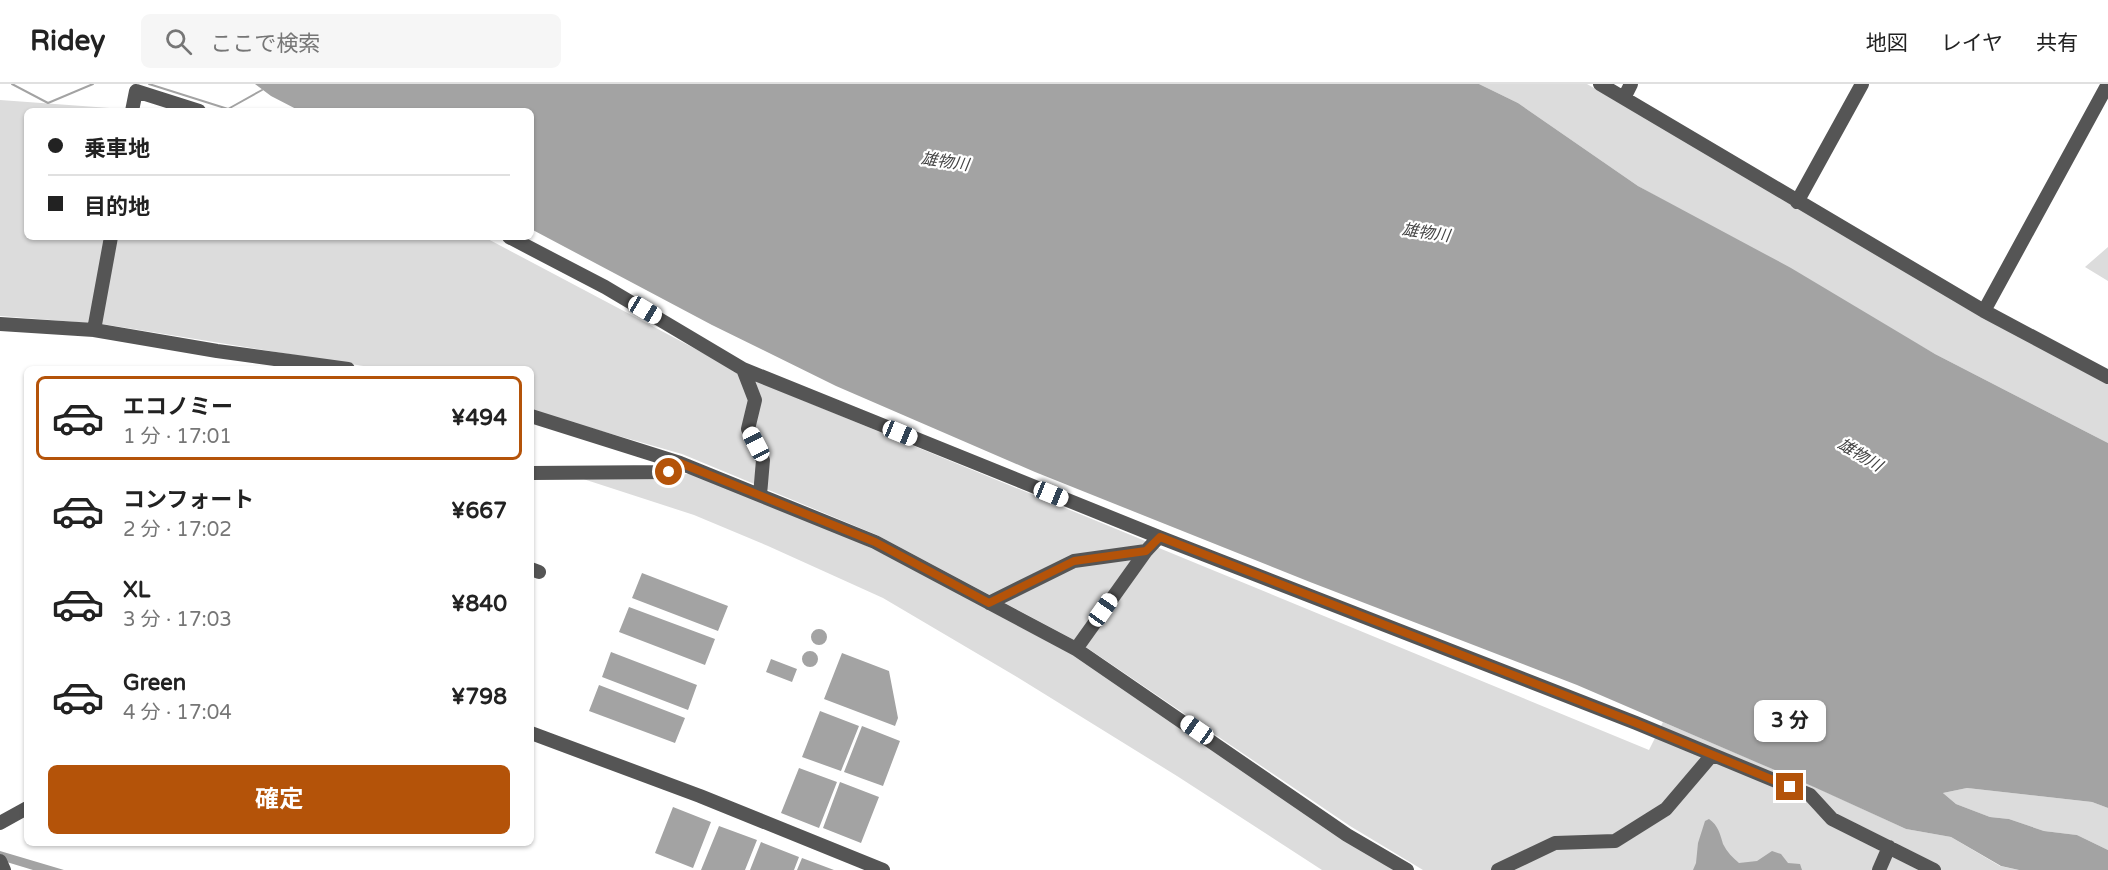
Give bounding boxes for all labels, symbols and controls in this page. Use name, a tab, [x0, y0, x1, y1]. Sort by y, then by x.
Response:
search box	[141, 14, 561, 68]
text: Ridey	[30, 24, 105, 58]
icon: search	[162, 25, 195, 58]
text: ここで検索	[210, 31, 320, 57]
text: 地図	[1866, 31, 1908, 56]
text: レイヤ	[1941, 31, 2003, 56]
text: 共有	[2036, 31, 2078, 56]
text: 乗車地	[84, 136, 150, 162]
water label: 雄物川	[920, 149, 972, 176]
text: 目的地	[84, 194, 150, 220]
water label: 雄物川	[1401, 220, 1453, 247]
car	[625, 293, 665, 327]
icon: car	[51, 391, 105, 445]
text: エコノミー	[123, 394, 233, 420]
text: ¥494	[451, 405, 507, 431]
car	[880, 418, 920, 448]
car	[740, 424, 772, 464]
text: 1 分 · 17:01	[123, 425, 232, 449]
water label: 雄物川	[1834, 434, 1887, 477]
route start	[655, 458, 682, 485]
car	[1031, 479, 1071, 509]
icon: car	[51, 484, 105, 538]
text: コンフォート	[123, 487, 254, 513]
text: ¥667	[451, 498, 507, 524]
text: 2 分 · 17:02	[123, 518, 232, 542]
icon: car	[51, 577, 105, 631]
text: XL	[123, 577, 150, 603]
car	[1085, 590, 1121, 630]
text: ¥840	[451, 591, 507, 617]
text: 3 分 · 17:03	[123, 608, 232, 632]
icon: car	[51, 670, 105, 724]
text: Green	[123, 670, 186, 696]
text: ¥798	[451, 684, 507, 710]
callout: 3 分	[1754, 700, 1826, 742]
text: 4 分 · 17:04	[123, 701, 232, 725]
text: 3 分	[1771, 709, 1809, 733]
car	[1177, 712, 1217, 748]
button: 確定	[48, 765, 510, 834]
route end	[1776, 773, 1803, 800]

